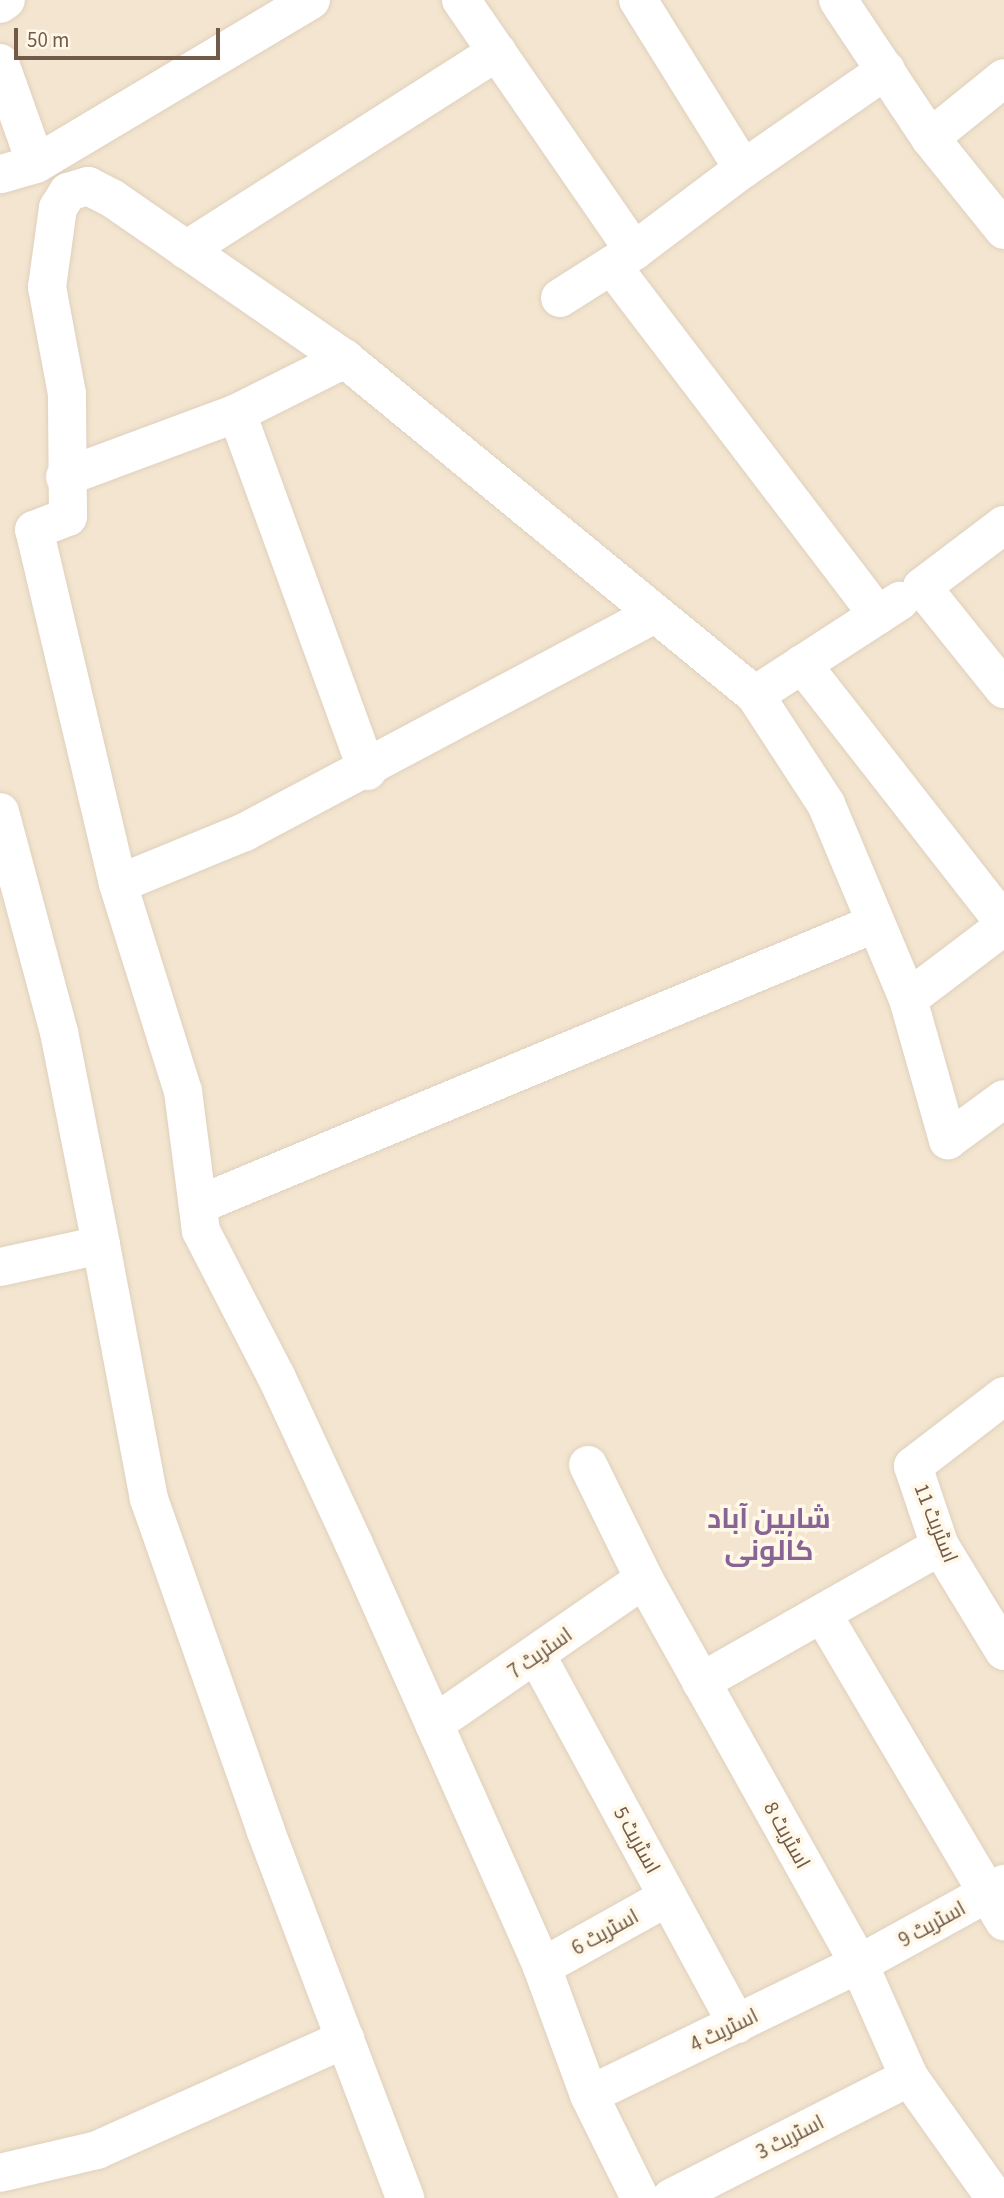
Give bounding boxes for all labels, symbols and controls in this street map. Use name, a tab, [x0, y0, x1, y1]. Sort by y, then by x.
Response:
scale bar	[18, 14, 224, 58]
text: 50 m	[27, 25, 69, 55]
street label: اسٹریٹ 11	[909, 1480, 963, 1566]
district label: شاہین آباد کالونی	[707, 1502, 831, 1568]
street label: اسٹریٹ 7	[503, 1622, 577, 1684]
street label: اسٹریٹ 8	[758, 1797, 816, 1873]
street label: اسٹریٹ 5	[608, 1802, 666, 1878]
street label: اسٹریٹ 9	[894, 1895, 970, 1953]
street label: اسٹریٹ 6	[567, 1903, 643, 1961]
street label: اسٹریٹ 4	[686, 2003, 762, 2057]
street label: اسٹریٹ 3	[752, 2109, 828, 2165]

